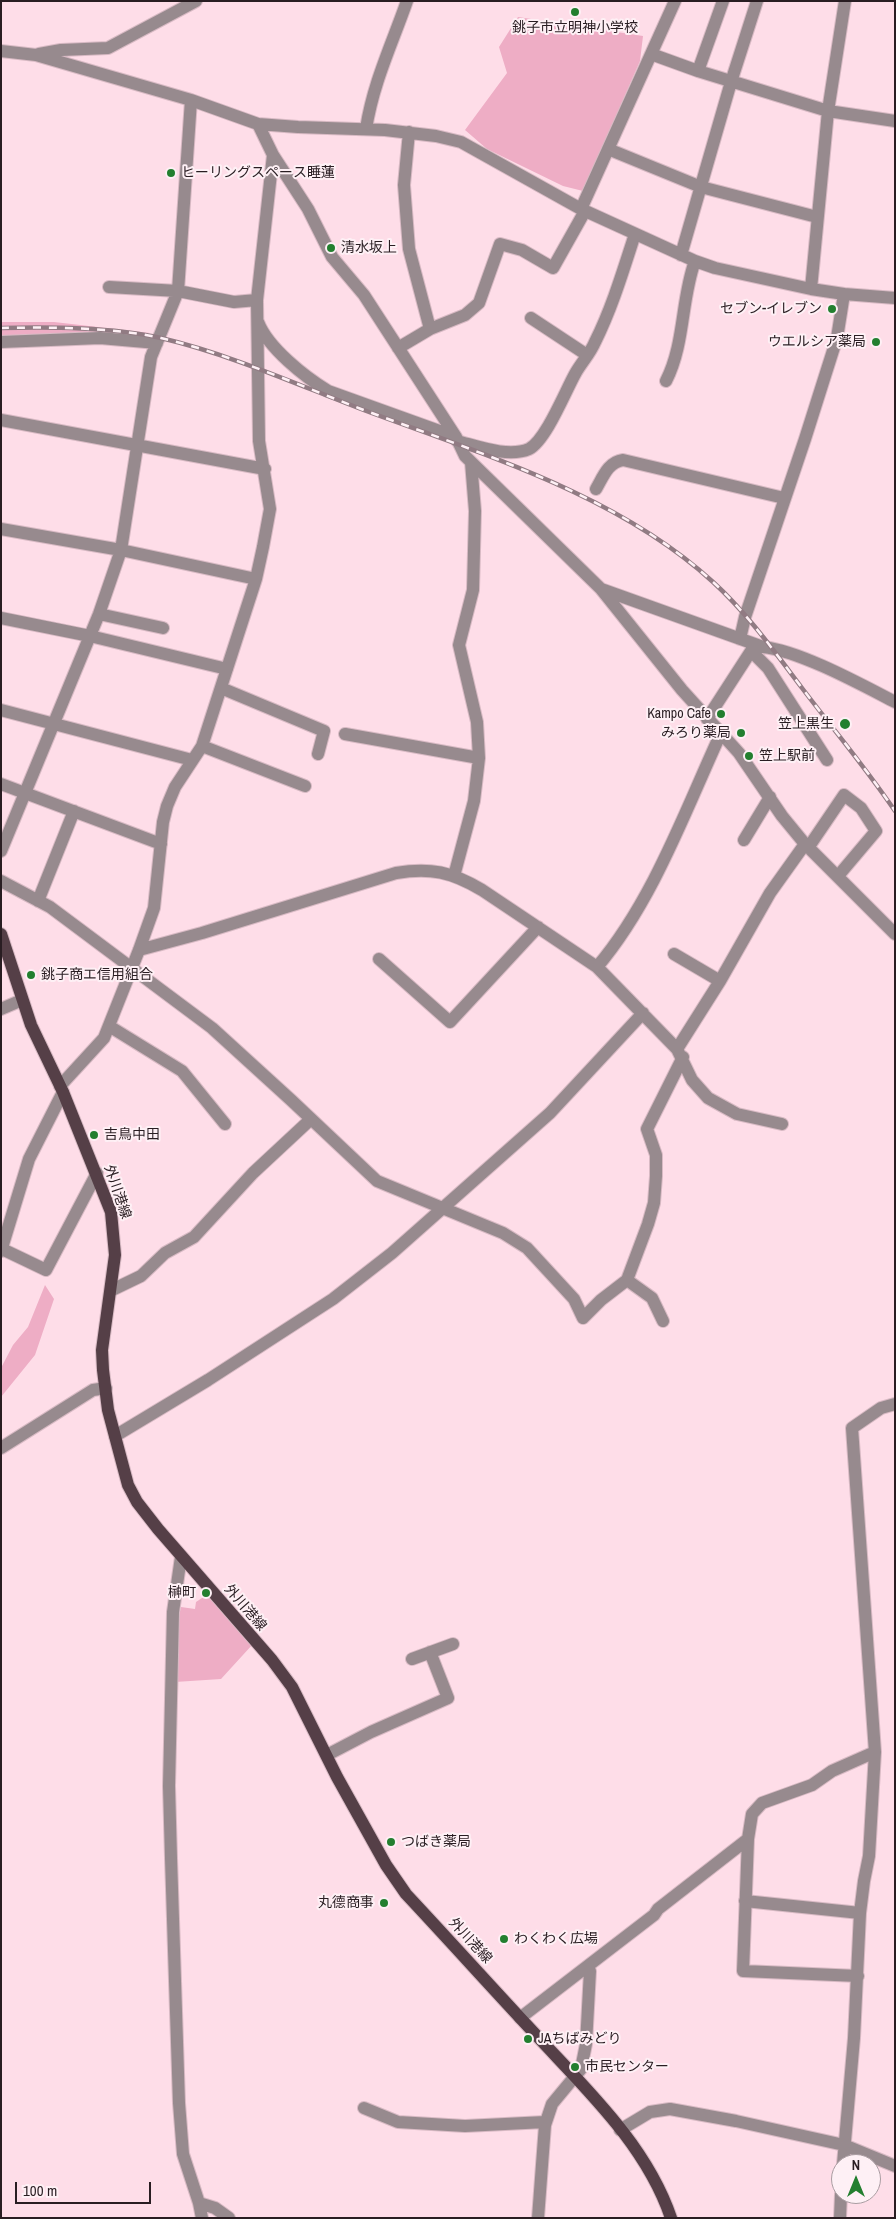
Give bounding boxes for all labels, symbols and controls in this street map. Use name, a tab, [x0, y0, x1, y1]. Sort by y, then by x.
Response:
marker: 銚子市立明神小学校	[569, 6, 581, 18]
place label: 銚子市立明神小学校	[512, 20, 638, 36]
place label: ヒーリングスペース睡蓮	[181, 165, 335, 181]
marker: ヒーリングスペース睡蓮	[165, 167, 177, 179]
place label: 清水坂上	[341, 240, 397, 256]
marker: 清水坂上	[325, 242, 337, 254]
place label: セブン-イレブン	[720, 301, 822, 317]
marker: セブン-イレブン	[826, 303, 838, 315]
place label: ウエルシア薬局	[768, 334, 866, 350]
marker: ウエルシア薬局	[870, 336, 882, 348]
place label: Kampo Cafe	[647, 706, 711, 722]
marker: Kampo Cafe	[715, 708, 727, 720]
place label: 笠上黒生	[778, 716, 834, 732]
marker: 笠上黒生	[838, 717, 852, 731]
place label: みろり薬局	[661, 725, 731, 741]
marker: みろり薬局	[735, 727, 747, 739]
place label: 笠上駅前	[759, 748, 815, 764]
marker: 笠上駅前	[743, 750, 755, 762]
place label: 銚子商エ信用組合	[41, 967, 153, 983]
marker: 銚子商エ信用組合	[25, 969, 37, 981]
place label: 吉鳥中田	[104, 1127, 160, 1143]
marker: 吉鳥中田	[88, 1129, 100, 1141]
street label: 外川港線	[100, 1163, 134, 1221]
street label: 外川港線	[220, 1581, 270, 1635]
place label: 榊町	[168, 1585, 196, 1601]
marker: 榊町	[200, 1587, 212, 1599]
place label: つばき薬局	[401, 1834, 471, 1850]
marker: つばき薬局	[385, 1836, 397, 1848]
place label: 丸德商事	[318, 1895, 374, 1911]
marker: 丸德商事	[378, 1897, 390, 1909]
street label: 外川港線	[445, 1915, 495, 1967]
place label: わくわく広場	[514, 1931, 598, 1947]
marker: わくわく広場	[498, 1933, 510, 1945]
place label: JAちばみどり	[538, 2031, 621, 2047]
marker: JAちばみどり	[522, 2033, 534, 2045]
place label: 市民センター	[585, 2059, 669, 2075]
marker: 市民センター	[569, 2061, 581, 2073]
north arrow	[831, 2154, 881, 2204]
text: N	[852, 2156, 860, 2174]
scale bar	[18, 2172, 154, 2204]
text: 100 m	[23, 2180, 57, 2201]

